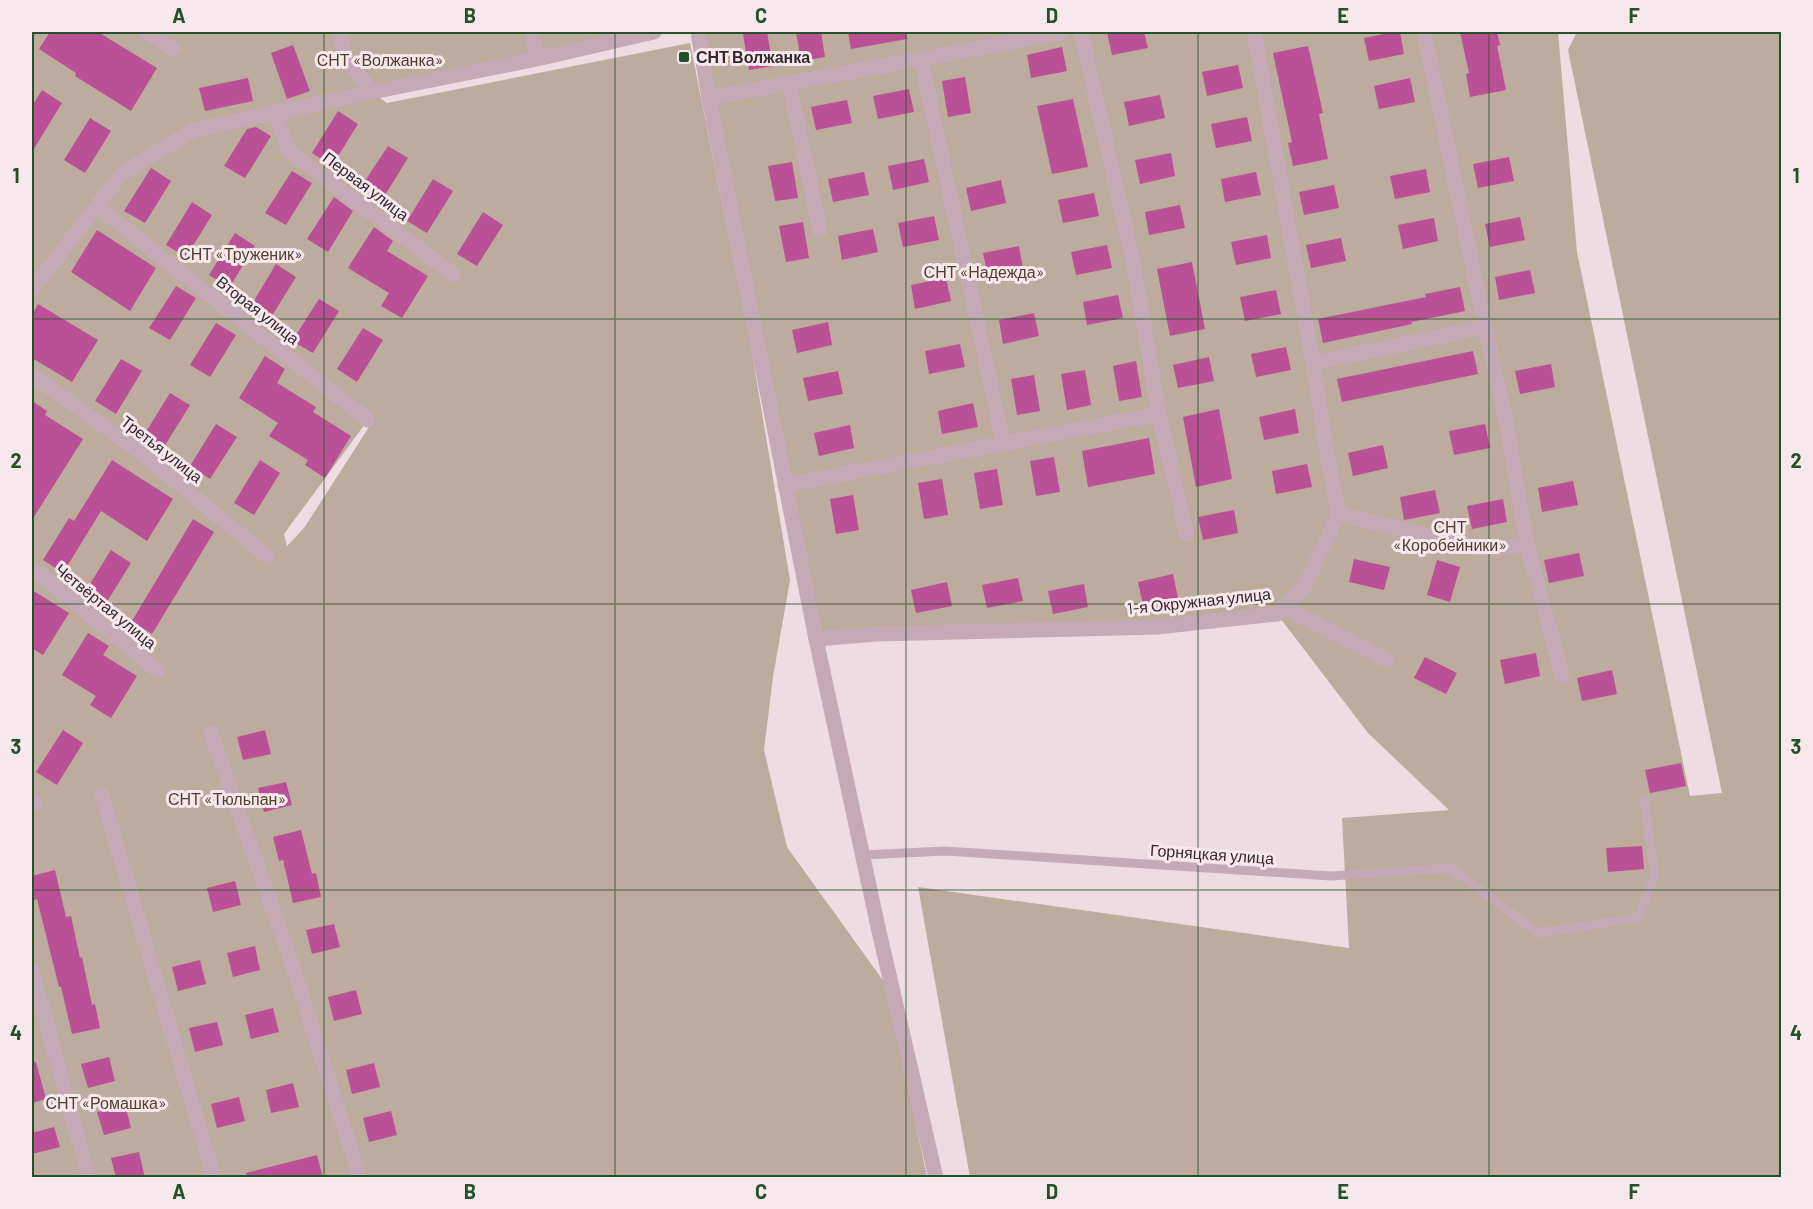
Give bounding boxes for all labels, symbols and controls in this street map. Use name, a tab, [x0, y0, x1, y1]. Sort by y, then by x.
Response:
text: A	[172, 3, 186, 27]
text: B	[464, 3, 476, 27]
text: C	[755, 3, 767, 27]
text: D	[1046, 3, 1058, 27]
text: E	[1337, 3, 1349, 27]
text: F	[1628, 3, 1640, 27]
place label: СНТ Волжанка	[696, 47, 810, 66]
park label: СНТ «Волжанка»	[317, 50, 443, 69]
marker: СНТ Волжанка	[677, 50, 691, 64]
street label: Первая улица	[320, 147, 413, 224]
text: 1	[12, 163, 20, 187]
text: 1	[1792, 163, 1800, 187]
park label: СНТ «Труженик»	[179, 244, 303, 263]
park label: СНТ «Надежда»	[924, 262, 1044, 281]
street label: Вторая улица	[213, 271, 304, 348]
street label: Третья улица	[118, 411, 207, 486]
text: 2	[10, 448, 22, 472]
text: 2	[1790, 448, 1802, 472]
park label: СНТ «Коробейники»	[1393, 517, 1507, 554]
street label: Четвёртая улица	[52, 559, 161, 652]
street label: 1-я Окружная улица	[1126, 583, 1272, 617]
text: 3	[11, 734, 21, 758]
text: 3	[1791, 734, 1801, 758]
park label: СНТ «Тюльпан»	[168, 789, 286, 808]
street label: Горняцкая улица	[1149, 840, 1275, 867]
text: 4	[10, 1020, 22, 1044]
text: 4	[1790, 1020, 1802, 1044]
park label: СНТ «Ромашка»	[45, 1093, 167, 1112]
text: A	[172, 1179, 186, 1203]
text: B	[464, 1179, 476, 1203]
text: C	[755, 1179, 767, 1203]
text: D	[1046, 1179, 1058, 1203]
text: E	[1337, 1179, 1349, 1203]
text: F	[1628, 1179, 1640, 1203]

